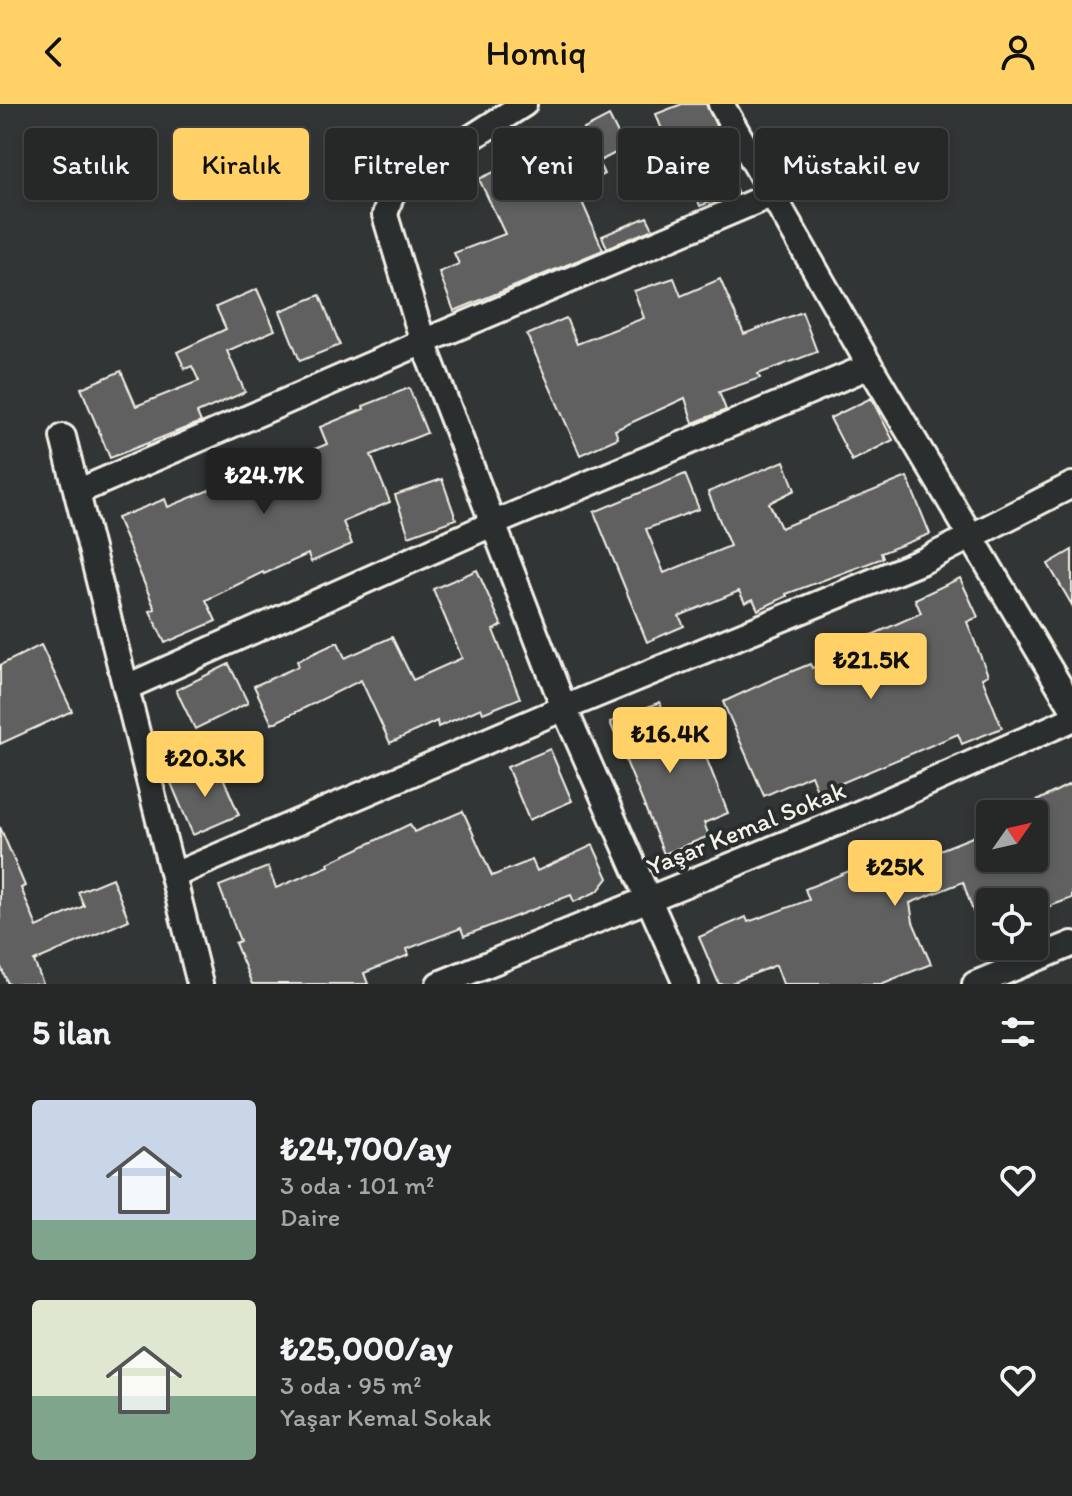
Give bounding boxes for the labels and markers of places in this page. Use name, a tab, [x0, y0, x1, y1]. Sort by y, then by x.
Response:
pin: ₺24.7K	[199, 448, 329, 516]
pin: ₺21.5K	[806, 633, 936, 701]
pin: ₺16.4K	[605, 707, 735, 775]
pin: ₺20.3K	[140, 731, 270, 799]
pin: ₺25K	[848, 840, 942, 908]

